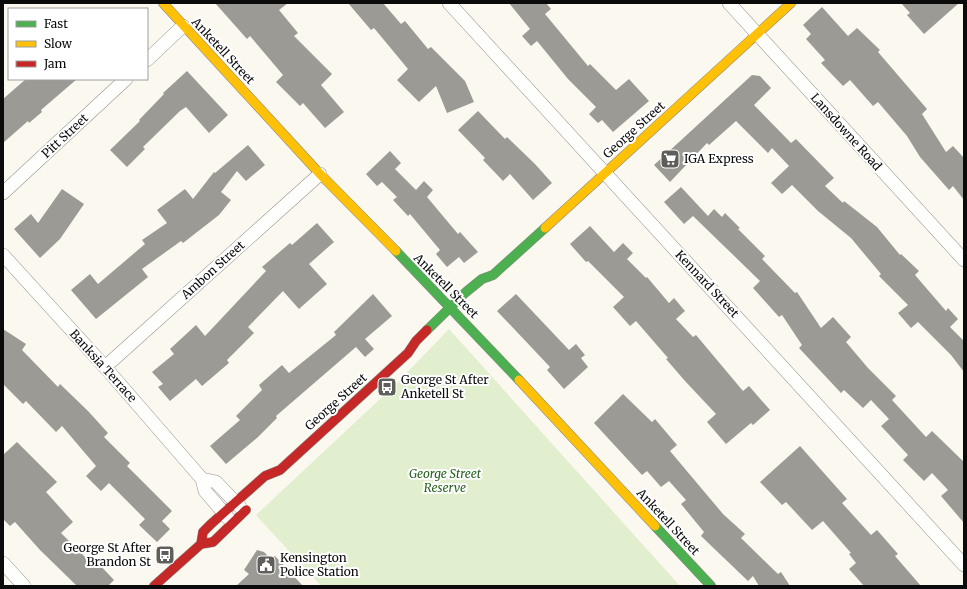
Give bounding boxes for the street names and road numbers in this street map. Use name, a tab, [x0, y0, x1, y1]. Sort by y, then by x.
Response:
street label: Anketell Street	[188, 14, 258, 87]
street label: Lansdowne Road	[808, 90, 885, 173]
street label: George Street	[600, 98, 668, 161]
street label: Pitt Street	[38, 110, 91, 161]
street label: Ambon Street	[177, 237, 248, 303]
street label: Kennard Street	[672, 247, 743, 321]
street label: Anketell Street	[410, 249, 482, 321]
street label: Banksia Terrace	[67, 326, 140, 405]
street label: George Street	[302, 370, 370, 433]
street label: Anketell Street	[633, 485, 703, 558]

